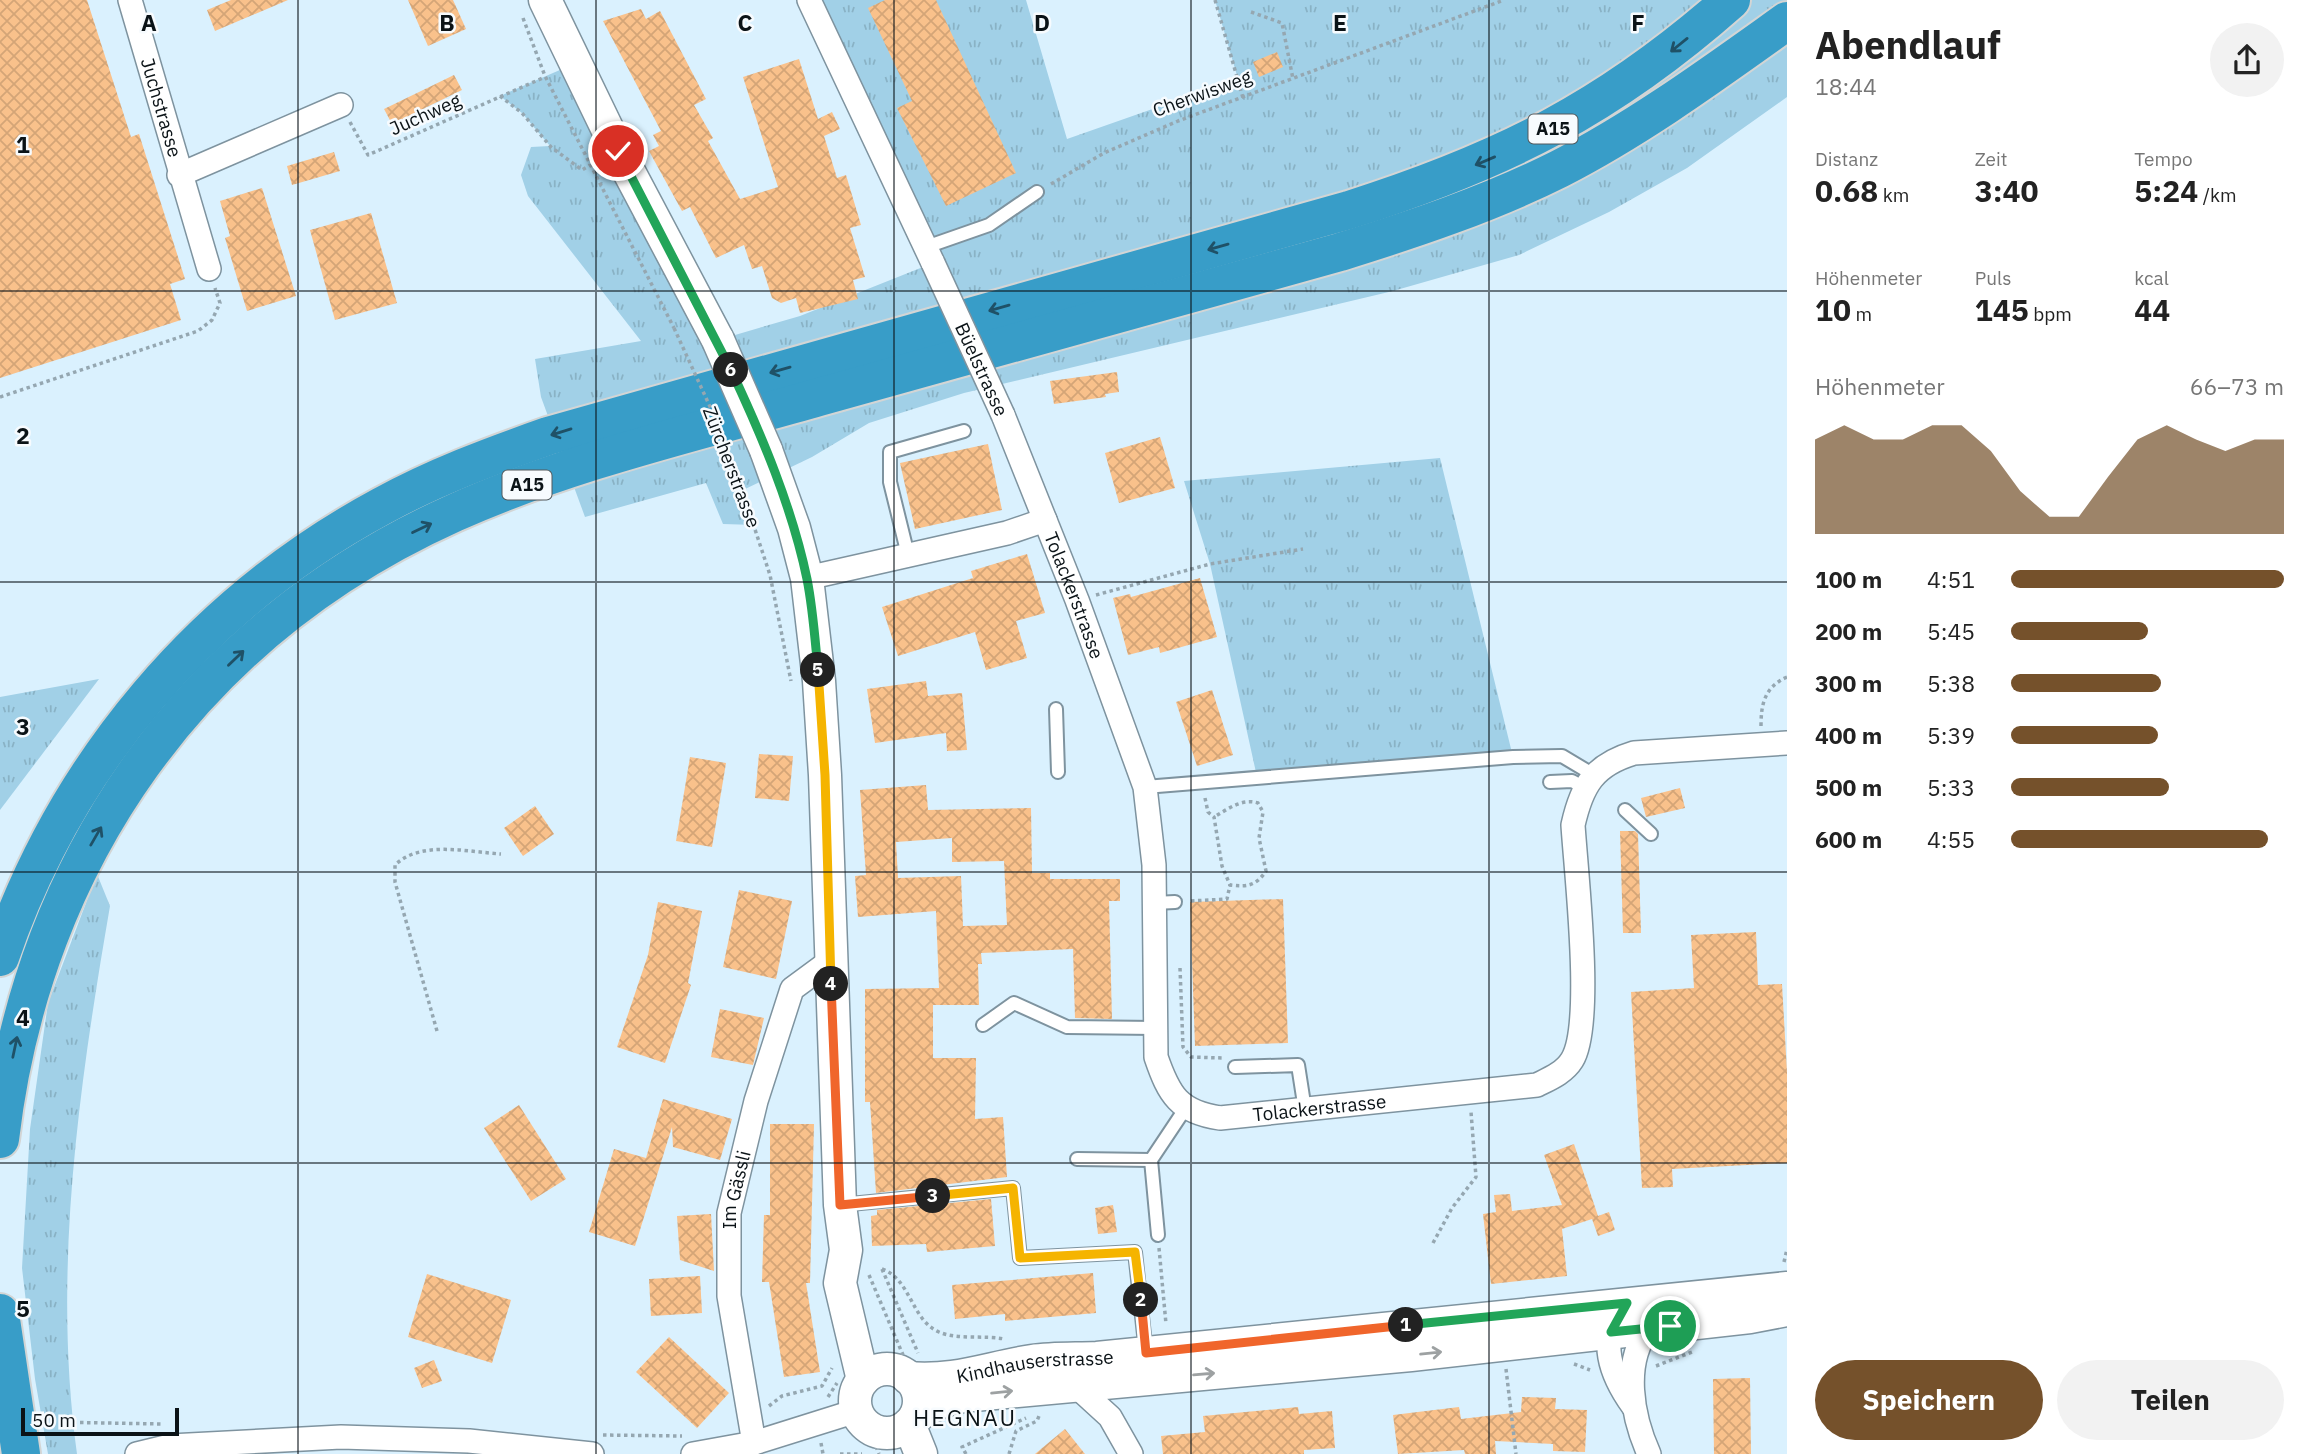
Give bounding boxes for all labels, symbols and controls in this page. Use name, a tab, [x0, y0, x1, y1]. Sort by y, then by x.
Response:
text: A	[141, 7, 157, 37]
text: B	[439, 7, 455, 37]
text: C	[738, 7, 753, 37]
text: D	[1034, 7, 1050, 37]
text: E	[1333, 7, 1347, 37]
text: F	[1631, 7, 1645, 37]
text: Abendlauf	[1815, 20, 2001, 69]
button: share	[2210, 23, 2284, 97]
one-way arrow	[1671, 37, 1689, 52]
street label: Juchstrasse	[136, 55, 188, 160]
street label: Cherwisweg	[1149, 64, 1255, 122]
text: 18:44	[1815, 71, 1877, 101]
street label: Juchweg	[386, 88, 464, 140]
road number: A15	[1528, 114, 1578, 144]
pin	[588, 121, 648, 181]
text: 1	[16, 129, 30, 159]
icon: check	[599, 132, 637, 170]
text: Distanz	[1815, 147, 1878, 171]
text: Zeit	[1975, 147, 2007, 171]
text: Tempo	[2134, 147, 2193, 171]
one-way arrow	[1475, 156, 1496, 169]
text: 0.68	[1815, 171, 1878, 210]
text: 3:40	[1975, 171, 2039, 210]
text: 5:24	[2134, 171, 2198, 210]
text: km	[1878, 183, 1909, 207]
text: /km	[2198, 183, 2237, 207]
one-way arrow	[1207, 241, 1230, 254]
text: Höhenmeter	[1815, 266, 1922, 290]
text: Puls	[1975, 266, 2011, 290]
text: kcal	[2134, 266, 2169, 290]
text: 10	[1815, 290, 1851, 329]
text: 145	[1975, 290, 2029, 329]
text: 44	[2134, 290, 2170, 329]
text: m	[1851, 302, 1872, 326]
text: bpm	[2029, 302, 2072, 326]
one-way arrow	[988, 303, 1010, 316]
street label: Büelstrasse	[950, 319, 1014, 420]
pin: 6	[714, 352, 748, 388]
text: 6	[725, 357, 736, 381]
one-way arrow	[769, 364, 791, 377]
text: Höhenmeter	[1815, 371, 1945, 401]
text: 66–73 m	[2190, 371, 2284, 401]
street label: Zürcherstrasse	[698, 403, 766, 531]
text: 2	[16, 420, 30, 450]
one-way arrow	[550, 427, 572, 440]
road number: A15	[503, 471, 552, 500]
one-way arrow	[411, 521, 432, 535]
street label: Tolackerstrasse	[1039, 528, 1109, 662]
text: 100 m	[1815, 564, 1882, 594]
text: 4:51	[1927, 564, 1975, 594]
text: 200 m	[1815, 616, 1882, 646]
text: 5:45	[1927, 616, 1975, 646]
one-way arrow	[227, 649, 244, 666]
pin: 5	[800, 652, 836, 688]
text: 5	[812, 657, 823, 681]
text: 300 m	[1815, 668, 1882, 698]
text: 5:38	[1927, 668, 1975, 698]
text: 3	[16, 711, 30, 741]
text: 400 m	[1815, 720, 1882, 750]
text: 5:39	[1927, 720, 1975, 750]
text: 500 m	[1815, 772, 1882, 802]
text: 5:33	[1927, 772, 1975, 802]
text: 600 m	[1815, 824, 1882, 854]
text: 4:55	[1927, 824, 1975, 854]
one-way arrow	[89, 826, 103, 846]
pin: 4	[814, 967, 848, 1002]
text: 4	[825, 971, 836, 995]
text: 4	[16, 1002, 30, 1032]
one-way arrow	[8, 1036, 22, 1059]
street label: Tolackerstrasse	[1252, 1089, 1387, 1127]
street label: Im Gässli	[717, 1148, 756, 1229]
pin: 3	[916, 1178, 950, 1214]
text: 3	[927, 1183, 938, 1207]
pin: 2	[1124, 1282, 1158, 1318]
text: 2	[1135, 1287, 1146, 1311]
text: 5	[16, 1293, 30, 1323]
pin	[1640, 1296, 1700, 1356]
icon: arrive	[1651, 1307, 1689, 1345]
pin: 1	[1388, 1308, 1424, 1342]
text: 1	[1400, 1312, 1411, 1336]
street label: Kindhauserstrasse	[954, 1344, 1115, 1388]
one-way arrow	[1419, 1347, 1441, 1360]
button: Speichern	[1815, 1360, 2043, 1440]
button: Teilen	[2057, 1360, 2284, 1440]
one-way arrow	[1192, 1367, 1215, 1380]
one-way arrow	[991, 1385, 1013, 1398]
district label: HEGNAU	[913, 1402, 1017, 1432]
scale bar	[21, 1405, 178, 1437]
text: 50 m	[32, 1408, 76, 1432]

